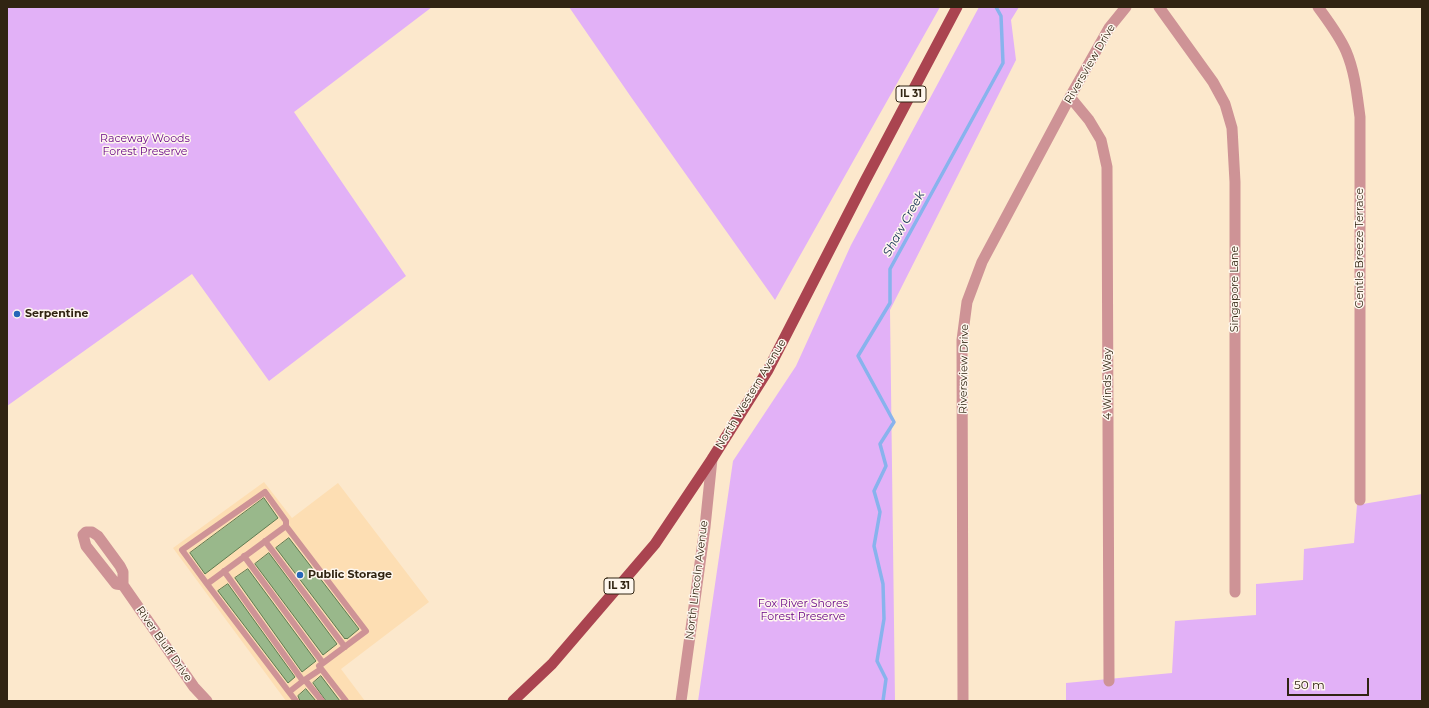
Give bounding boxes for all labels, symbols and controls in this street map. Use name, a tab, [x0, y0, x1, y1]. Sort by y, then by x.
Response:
street label: Riversview Drive	[1062, 22, 1118, 106]
road number: IL 31	[896, 86, 926, 102]
park label: Raceway Woods Forest Preserve	[100, 132, 190, 158]
street label: Gentle Breeze Terrace	[1353, 188, 1367, 308]
water label: Shaw Creek	[880, 189, 928, 259]
street label: Singapore Lane	[1228, 246, 1242, 332]
place label: Serpentine	[25, 307, 88, 321]
marker: Serpentine	[12, 309, 22, 319]
street label: Riversview Drive	[957, 324, 971, 414]
street label: North Western Avenue	[713, 337, 789, 451]
street label: 4 Winds Way	[1101, 348, 1115, 420]
street label: North Lincoln Avenue	[683, 520, 711, 640]
place label: Public Storage	[308, 568, 392, 582]
marker: Public Storage	[295, 570, 305, 580]
road number: IL 31	[604, 578, 634, 594]
park label: Fox River Shores Forest Preserve	[758, 597, 848, 623]
street label: River Bluff Drive	[133, 604, 195, 684]
scale bar	[1289, 670, 1371, 696]
text: 50 m	[1294, 677, 1325, 692]

